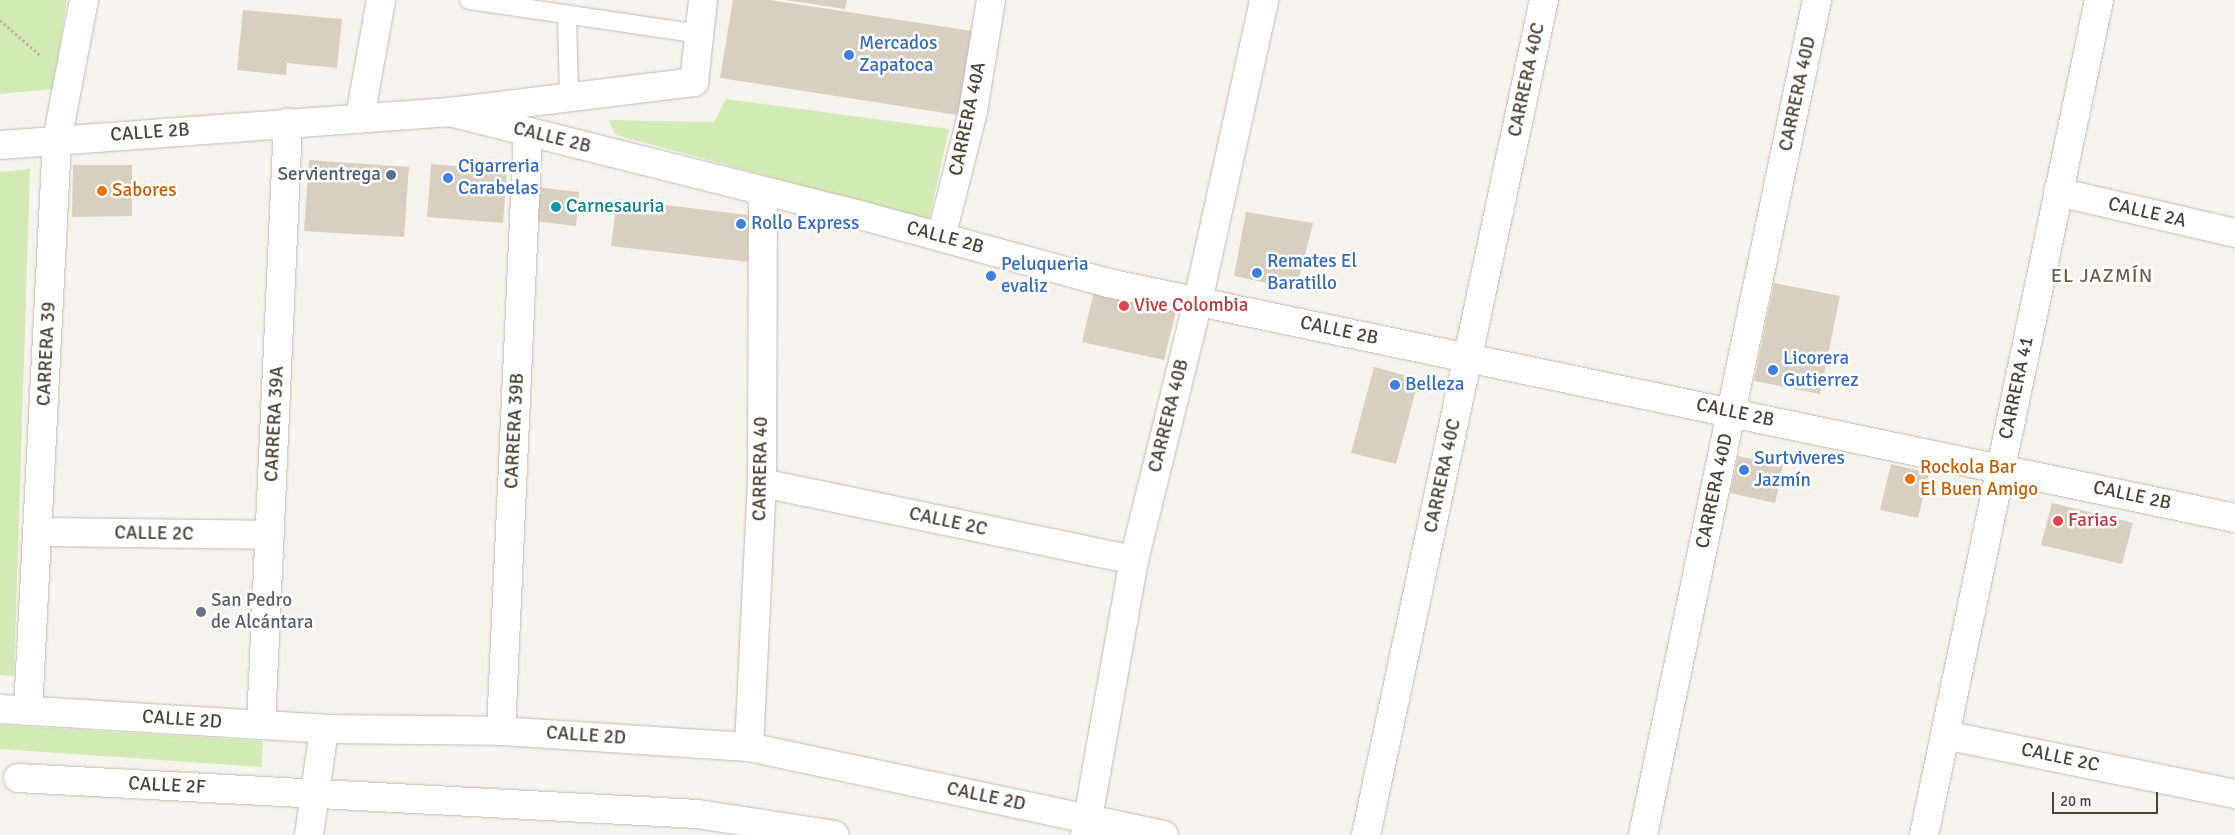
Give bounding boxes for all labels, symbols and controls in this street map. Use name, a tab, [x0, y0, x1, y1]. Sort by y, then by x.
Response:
street label: CARRERA 40C	[1504, 21, 1550, 139]
place label: Mercados Zapatoca	[859, 33, 937, 77]
street label: CARRERA 40D	[1775, 35, 1821, 153]
marker: Mercados Zapatoca	[843, 49, 855, 61]
street label: CARRERA 40A	[945, 60, 991, 178]
street label: CALLE 2B	[511, 117, 593, 159]
street label: CALLE 2B	[110, 119, 190, 147]
place label: Cigarreria Carabelas	[458, 156, 540, 200]
place label: Servientrega	[278, 164, 381, 186]
marker: Servientrega	[385, 169, 397, 181]
marker: Cigarreria Carabelas	[442, 172, 454, 184]
place label: Sabores	[112, 180, 177, 202]
marker: Sabores	[96, 185, 108, 197]
street label: CALLE 2A	[2106, 193, 2188, 233]
place label: Carnesauria	[566, 196, 664, 218]
marker: Carnesauria	[550, 201, 562, 213]
place label: Rollo Express	[751, 213, 859, 235]
street label: CALLE 2B	[904, 217, 986, 259]
marker: Rollo Express	[735, 218, 747, 230]
place label: Remates El Baratillo	[1267, 251, 1357, 295]
place label: Peluqueria evaliz	[1001, 254, 1089, 298]
district label: EL JAZMÍN	[2050, 263, 2154, 287]
marker: Remates El Baratillo	[1251, 267, 1263, 279]
marker: Peluqueria evaliz	[985, 270, 997, 282]
place label: Vive Colombia	[1134, 295, 1248, 317]
marker: Vive Colombia	[1118, 300, 1130, 312]
street label: CARRERA 39	[33, 301, 61, 407]
street label: CALLE 2B	[1298, 312, 1380, 350]
street label: CARRERA 41	[1995, 335, 2039, 441]
place label: Licorera Gutierrez	[1783, 348, 1859, 392]
street label: CARRERA 40B	[1144, 357, 1194, 475]
marker: Licorera Gutierrez	[1767, 364, 1779, 376]
street label: CARRERA 39A	[261, 365, 289, 483]
street label: CARRERA 39B	[501, 373, 529, 489]
place label: Belleza	[1405, 374, 1464, 396]
marker: Belleza	[1389, 379, 1401, 391]
street label: CALLE 2B	[1694, 394, 1776, 432]
street label: CARRERA 40	[749, 417, 773, 521]
street label: CARRERA 40C	[1420, 417, 1466, 535]
street label: CARRERA 40D	[1692, 432, 1738, 550]
place label: Surtviveres Jazmín	[1754, 448, 1845, 492]
place label: Rockola Bar El Buen Amigo	[1920, 457, 2038, 501]
marker: Surtviveres Jazmín	[1738, 464, 1750, 476]
marker: Rockola Bar El Buen Amigo	[1904, 473, 1916, 485]
street label: CALLE 2B	[2091, 477, 2173, 515]
street label: CALLE 2C	[907, 503, 989, 541]
place label: Farias	[2068, 510, 2117, 532]
marker: Farias	[2052, 515, 2064, 527]
street label: CALLE 2C	[114, 522, 194, 546]
place label: San Pedro de Alcántara	[211, 590, 313, 634]
marker: San Pedro de Alcántara	[195, 606, 207, 618]
street label: CALLE 2D	[141, 706, 223, 734]
street label: CALLE 2D	[545, 722, 627, 750]
street label: CALLE 2C	[2019, 739, 2101, 777]
street label: CALLE 2F	[128, 773, 206, 799]
street label: CALLE 2D	[944, 778, 1028, 816]
scale bar	[2055, 782, 2161, 814]
text: 20 m	[2060, 792, 2091, 810]

